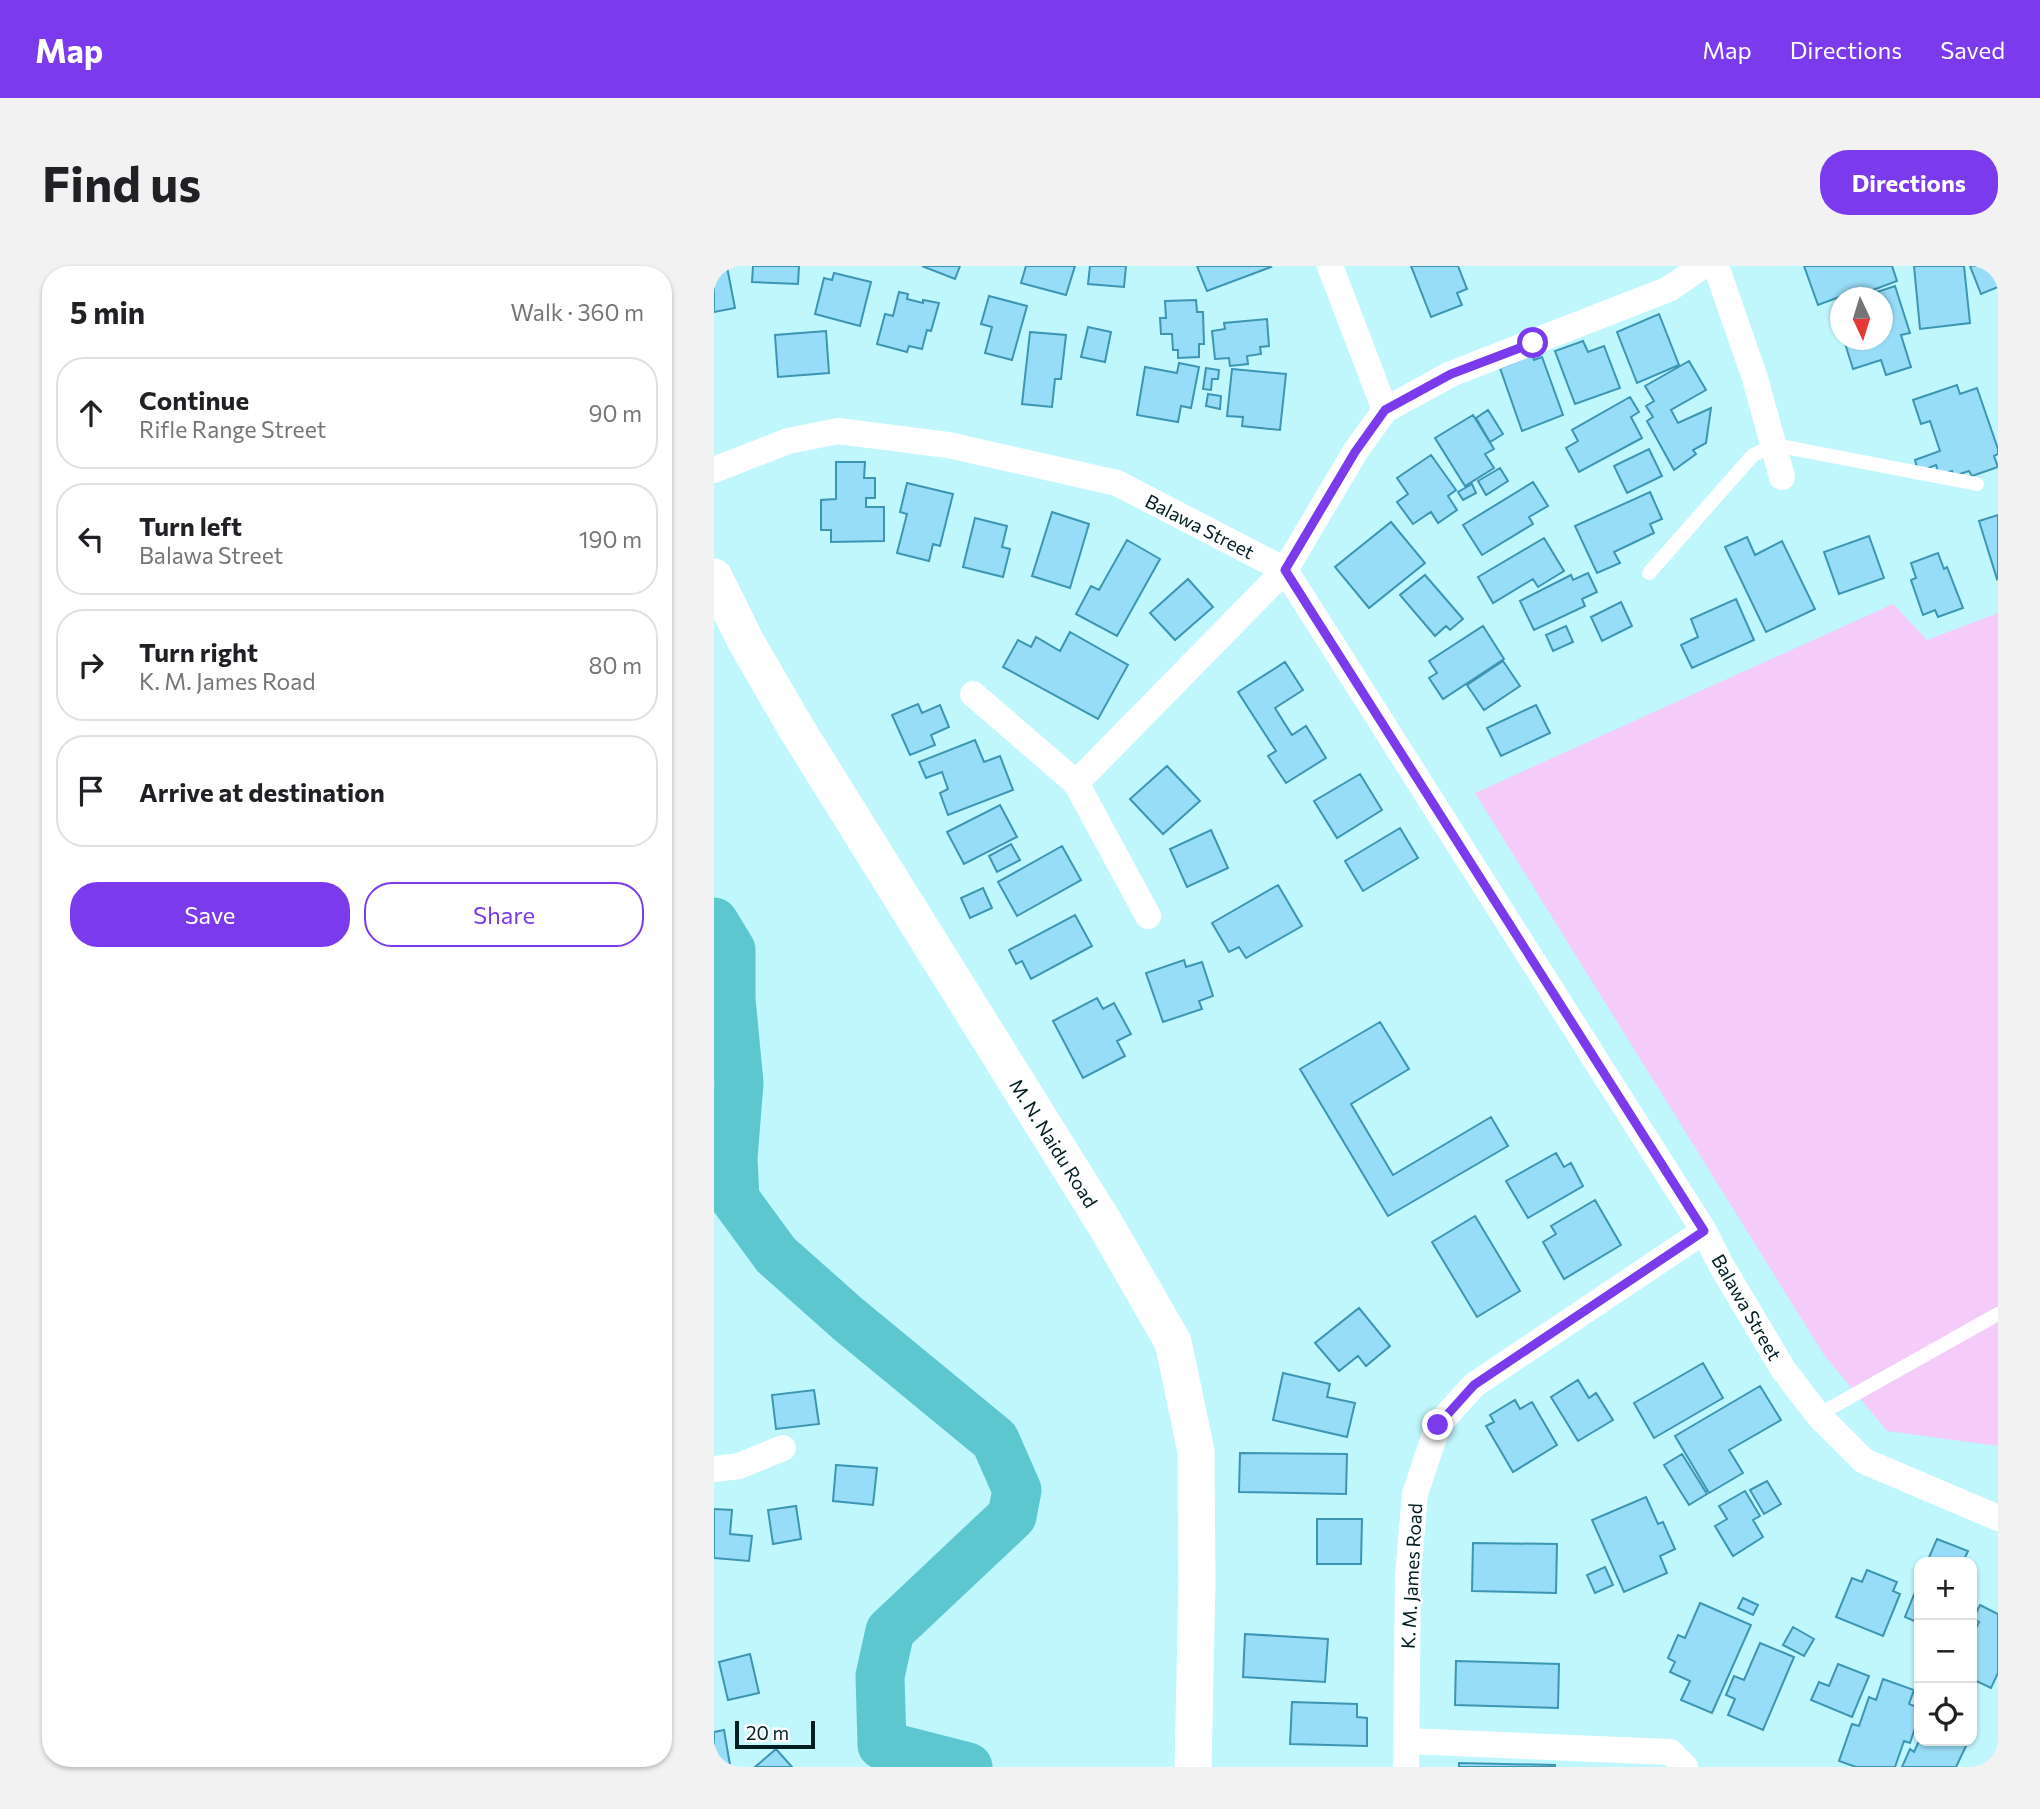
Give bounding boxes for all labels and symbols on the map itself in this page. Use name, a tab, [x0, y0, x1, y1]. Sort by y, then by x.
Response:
north arrow	[1830, 287, 1893, 350]
route start	[1517, 327, 1548, 358]
street label: Balawa Street	[1142, 489, 1258, 563]
street label: M. N. Naidu Road	[1005, 1074, 1103, 1212]
street label: Balawa Street	[1707, 1250, 1787, 1364]
route end	[1422, 1409, 1453, 1440]
street label: K. M. James Road	[1396, 1503, 1426, 1649]
scale bar	[735, 1718, 816, 1750]

